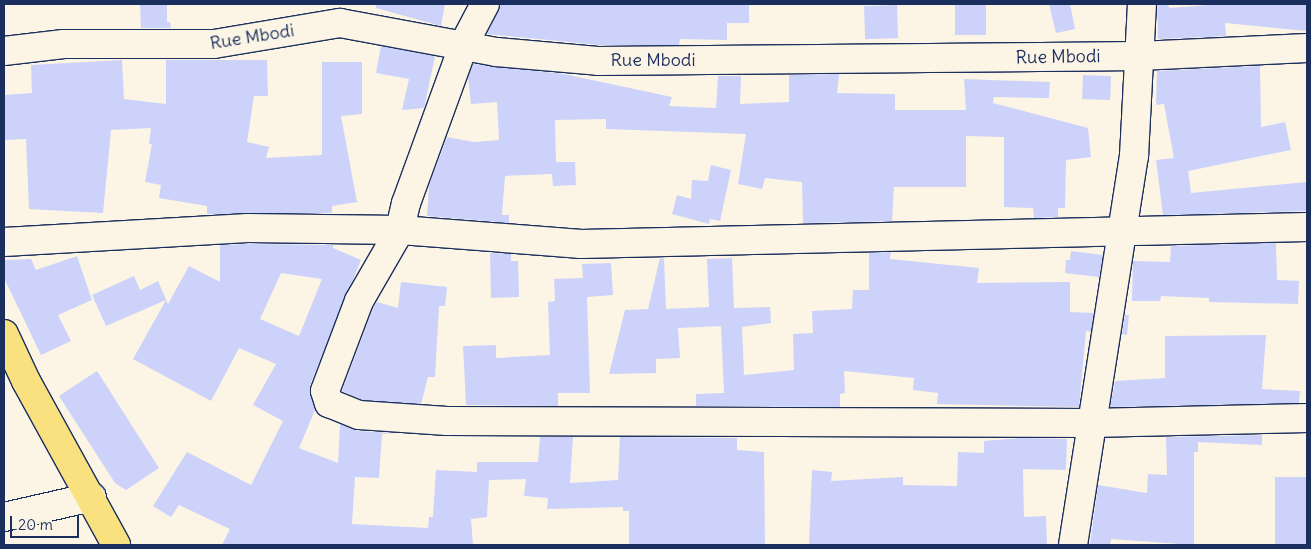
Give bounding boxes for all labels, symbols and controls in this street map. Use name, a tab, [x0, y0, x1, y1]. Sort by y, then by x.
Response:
street label: Rue Mbodi	[208, 20, 296, 54]
street label: Rue Mbodi	[1015, 45, 1101, 69]
street label: Rue Mbodi	[611, 49, 695, 71]
scale bar	[12, 506, 81, 538]
text: 20 m	[18, 515, 53, 534]

